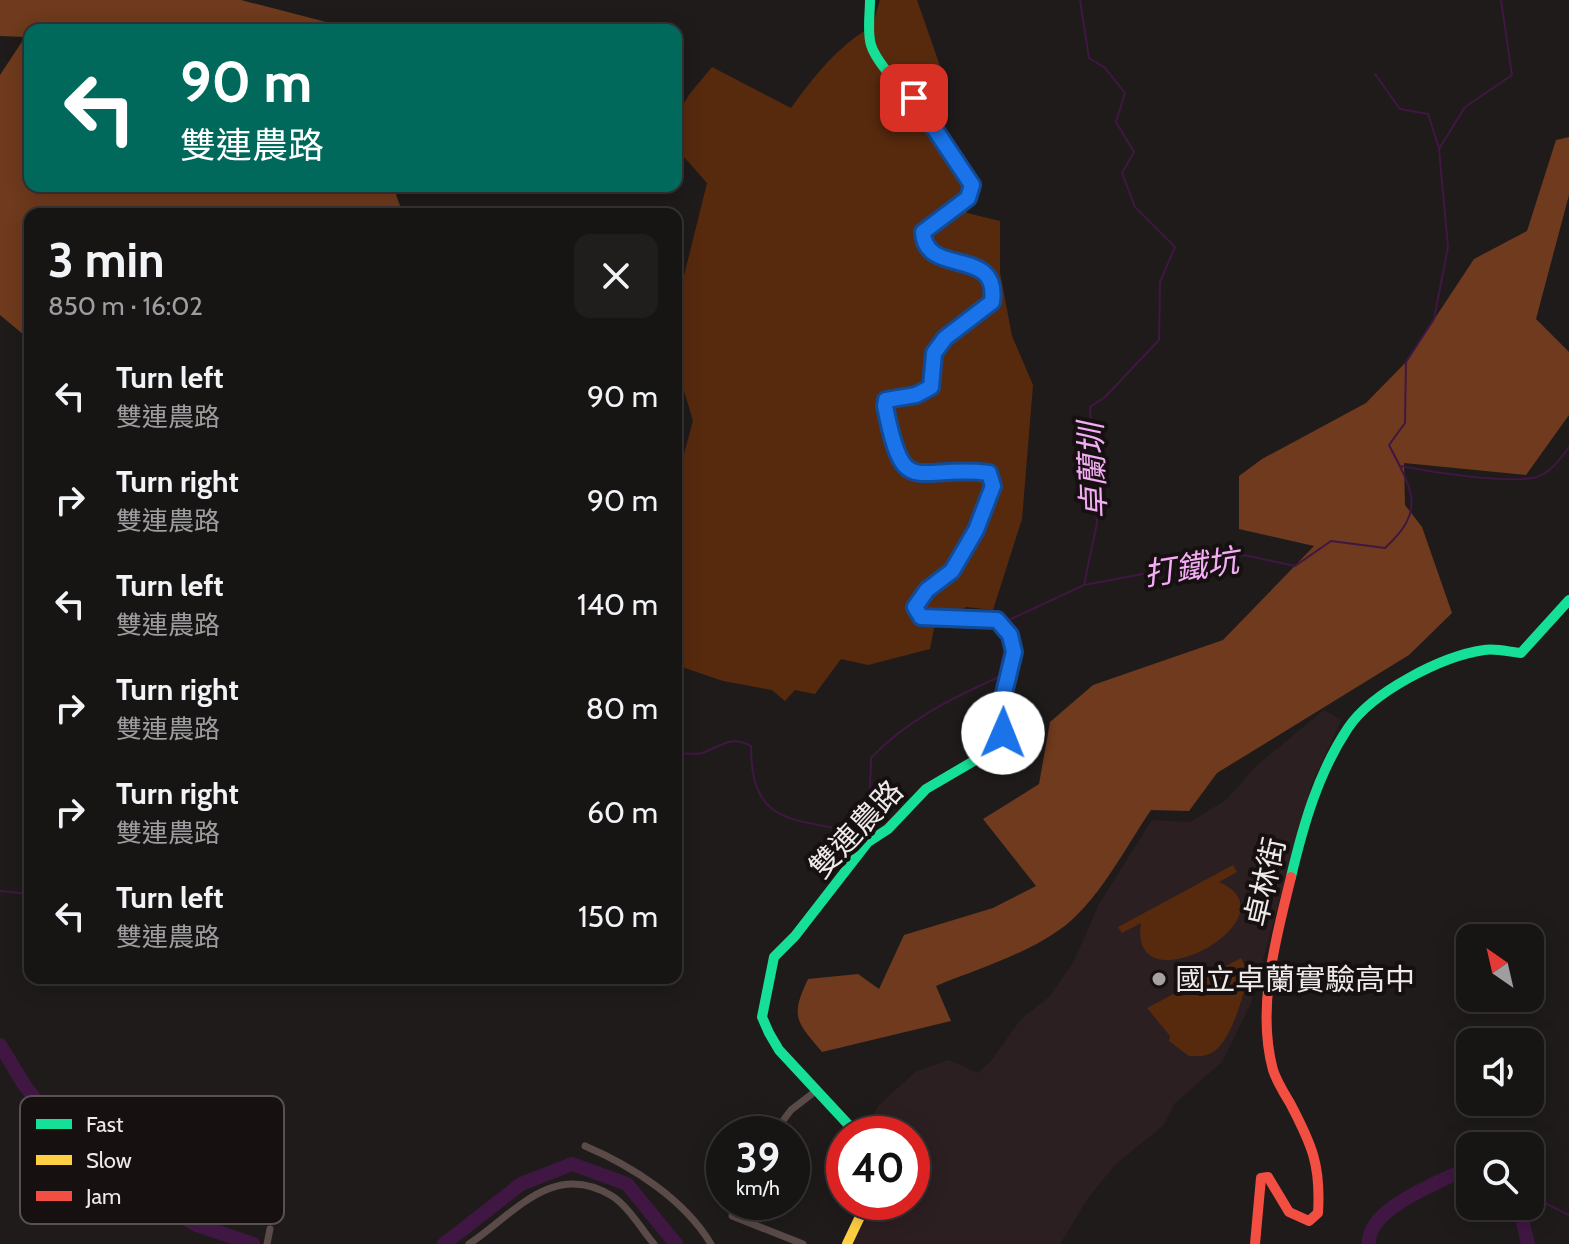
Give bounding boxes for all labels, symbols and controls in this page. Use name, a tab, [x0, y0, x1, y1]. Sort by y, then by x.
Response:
text: 90 m	[180, 48, 312, 116]
icon: left	[48, 56, 152, 160]
pin	[880, 64, 948, 132]
icon: arrive	[892, 76, 936, 120]
text: 雙連農路	[180, 123, 324, 167]
text: 3 min	[48, 231, 164, 289]
button: close	[574, 234, 658, 318]
text: 850 m · 16:02	[48, 290, 203, 322]
text: Turn left	[116, 359, 224, 396]
icon: left	[48, 374, 92, 418]
text: 90 m	[587, 378, 658, 415]
text: 雙連農路	[116, 401, 220, 433]
water label: 卓蘭圳	[1071, 418, 1113, 520]
text: Turn right	[116, 463, 239, 500]
icon: right	[48, 478, 92, 522]
text: 90 m	[587, 482, 658, 519]
text: 雙連農路	[116, 505, 220, 537]
water label: 打鐵坑	[1141, 540, 1245, 594]
text: Turn left	[116, 567, 224, 604]
icon: left	[48, 582, 92, 626]
text: 140 m	[577, 586, 658, 623]
text: 雙連農路	[116, 609, 220, 641]
text: Turn right	[116, 671, 239, 708]
icon: right	[48, 686, 92, 730]
text: 80 m	[586, 690, 658, 727]
position arrow	[961, 691, 1045, 775]
text: 雙連農路	[116, 713, 220, 745]
street label: 雙連農路	[802, 773, 910, 885]
text: Turn right	[116, 775, 239, 812]
icon: right	[48, 790, 92, 834]
text: 60 m	[587, 794, 658, 831]
text: 雙連農路	[116, 817, 220, 849]
street label: 卓林街	[1237, 834, 1293, 930]
text: Turn left	[116, 879, 224, 916]
icon: left	[48, 894, 92, 938]
text: 150 m	[578, 898, 658, 935]
text: 雙連農路	[116, 921, 220, 953]
north arrow	[1456, 924, 1544, 1012]
map controls	[1456, 924, 1544, 1220]
place label: 國立卓蘭實驗高中	[1175, 961, 1415, 998]
marker: 國立卓蘭實驗高中	[1150, 970, 1168, 988]
button: sound	[1456, 1028, 1544, 1116]
legend	[20, 1096, 284, 1224]
text: Fast	[86, 1111, 124, 1138]
speed limit sign: 40	[826, 1116, 930, 1220]
button: search	[1456, 1132, 1544, 1220]
text: 39	[736, 1133, 780, 1182]
text: Slow	[86, 1147, 132, 1174]
text: km/h	[736, 1176, 780, 1200]
text: Jam	[85, 1183, 121, 1210]

